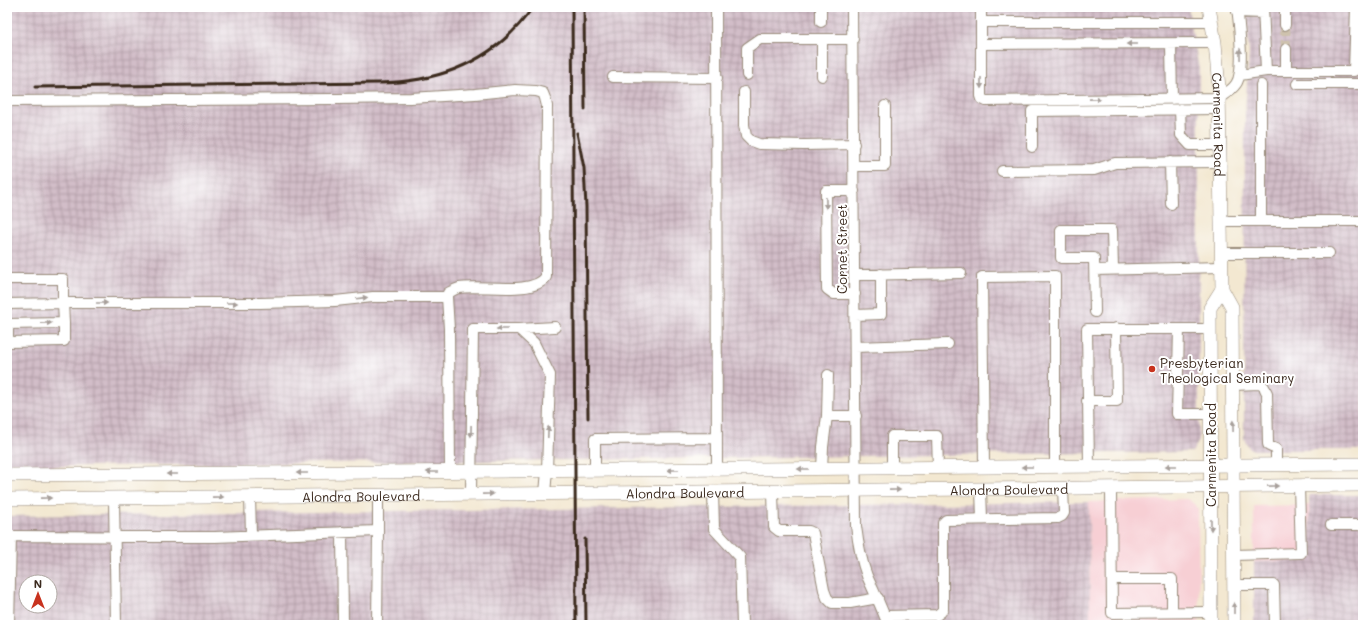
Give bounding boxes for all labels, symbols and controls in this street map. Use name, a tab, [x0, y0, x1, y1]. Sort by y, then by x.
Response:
one-way arrow	[1125, 41, 1138, 47]
one-way arrow	[1237, 47, 1243, 60]
street label: Carmenita Road	[1209, 72, 1229, 176]
one-way arrow	[978, 77, 984, 90]
one-way arrow	[1089, 96, 1102, 102]
one-way arrow	[823, 197, 829, 210]
street label: Cornet Street	[833, 204, 850, 294]
one-way arrow	[356, 295, 368, 301]
one-way arrow	[96, 300, 109, 306]
one-way arrow	[226, 300, 239, 306]
one-way arrow	[40, 320, 53, 326]
one-way arrow	[495, 326, 508, 332]
place label: Presbyterian Theological Seminary	[1160, 354, 1295, 386]
marker: Presbyterian Theological Seminary	[1147, 364, 1157, 374]
street label: Carmenita Road	[1202, 403, 1219, 507]
one-way arrow	[1230, 419, 1236, 432]
one-way arrow	[468, 425, 475, 437]
one-way arrow	[545, 425, 551, 438]
one-way arrow	[1164, 463, 1177, 469]
one-way arrow	[1020, 464, 1033, 470]
one-way arrow	[796, 466, 809, 472]
one-way arrow	[666, 467, 679, 473]
one-way arrow	[425, 469, 438, 475]
one-way arrow	[295, 470, 308, 476]
one-way arrow	[165, 471, 178, 477]
street label: Alondra Boulevard	[950, 480, 1068, 498]
street label: Alondra Boulevard	[626, 483, 744, 501]
one-way arrow	[1267, 483, 1280, 489]
street label: Alondra Boulevard	[302, 486, 420, 504]
one-way arrow	[889, 487, 902, 493]
one-way arrow	[482, 491, 495, 497]
one-way arrow	[212, 493, 224, 500]
one-way arrow	[40, 495, 53, 501]
one-way arrow	[1208, 519, 1214, 532]
north arrow	[18, 574, 58, 614]
text: N	[34, 576, 42, 591]
one-way arrow	[1231, 601, 1237, 614]

